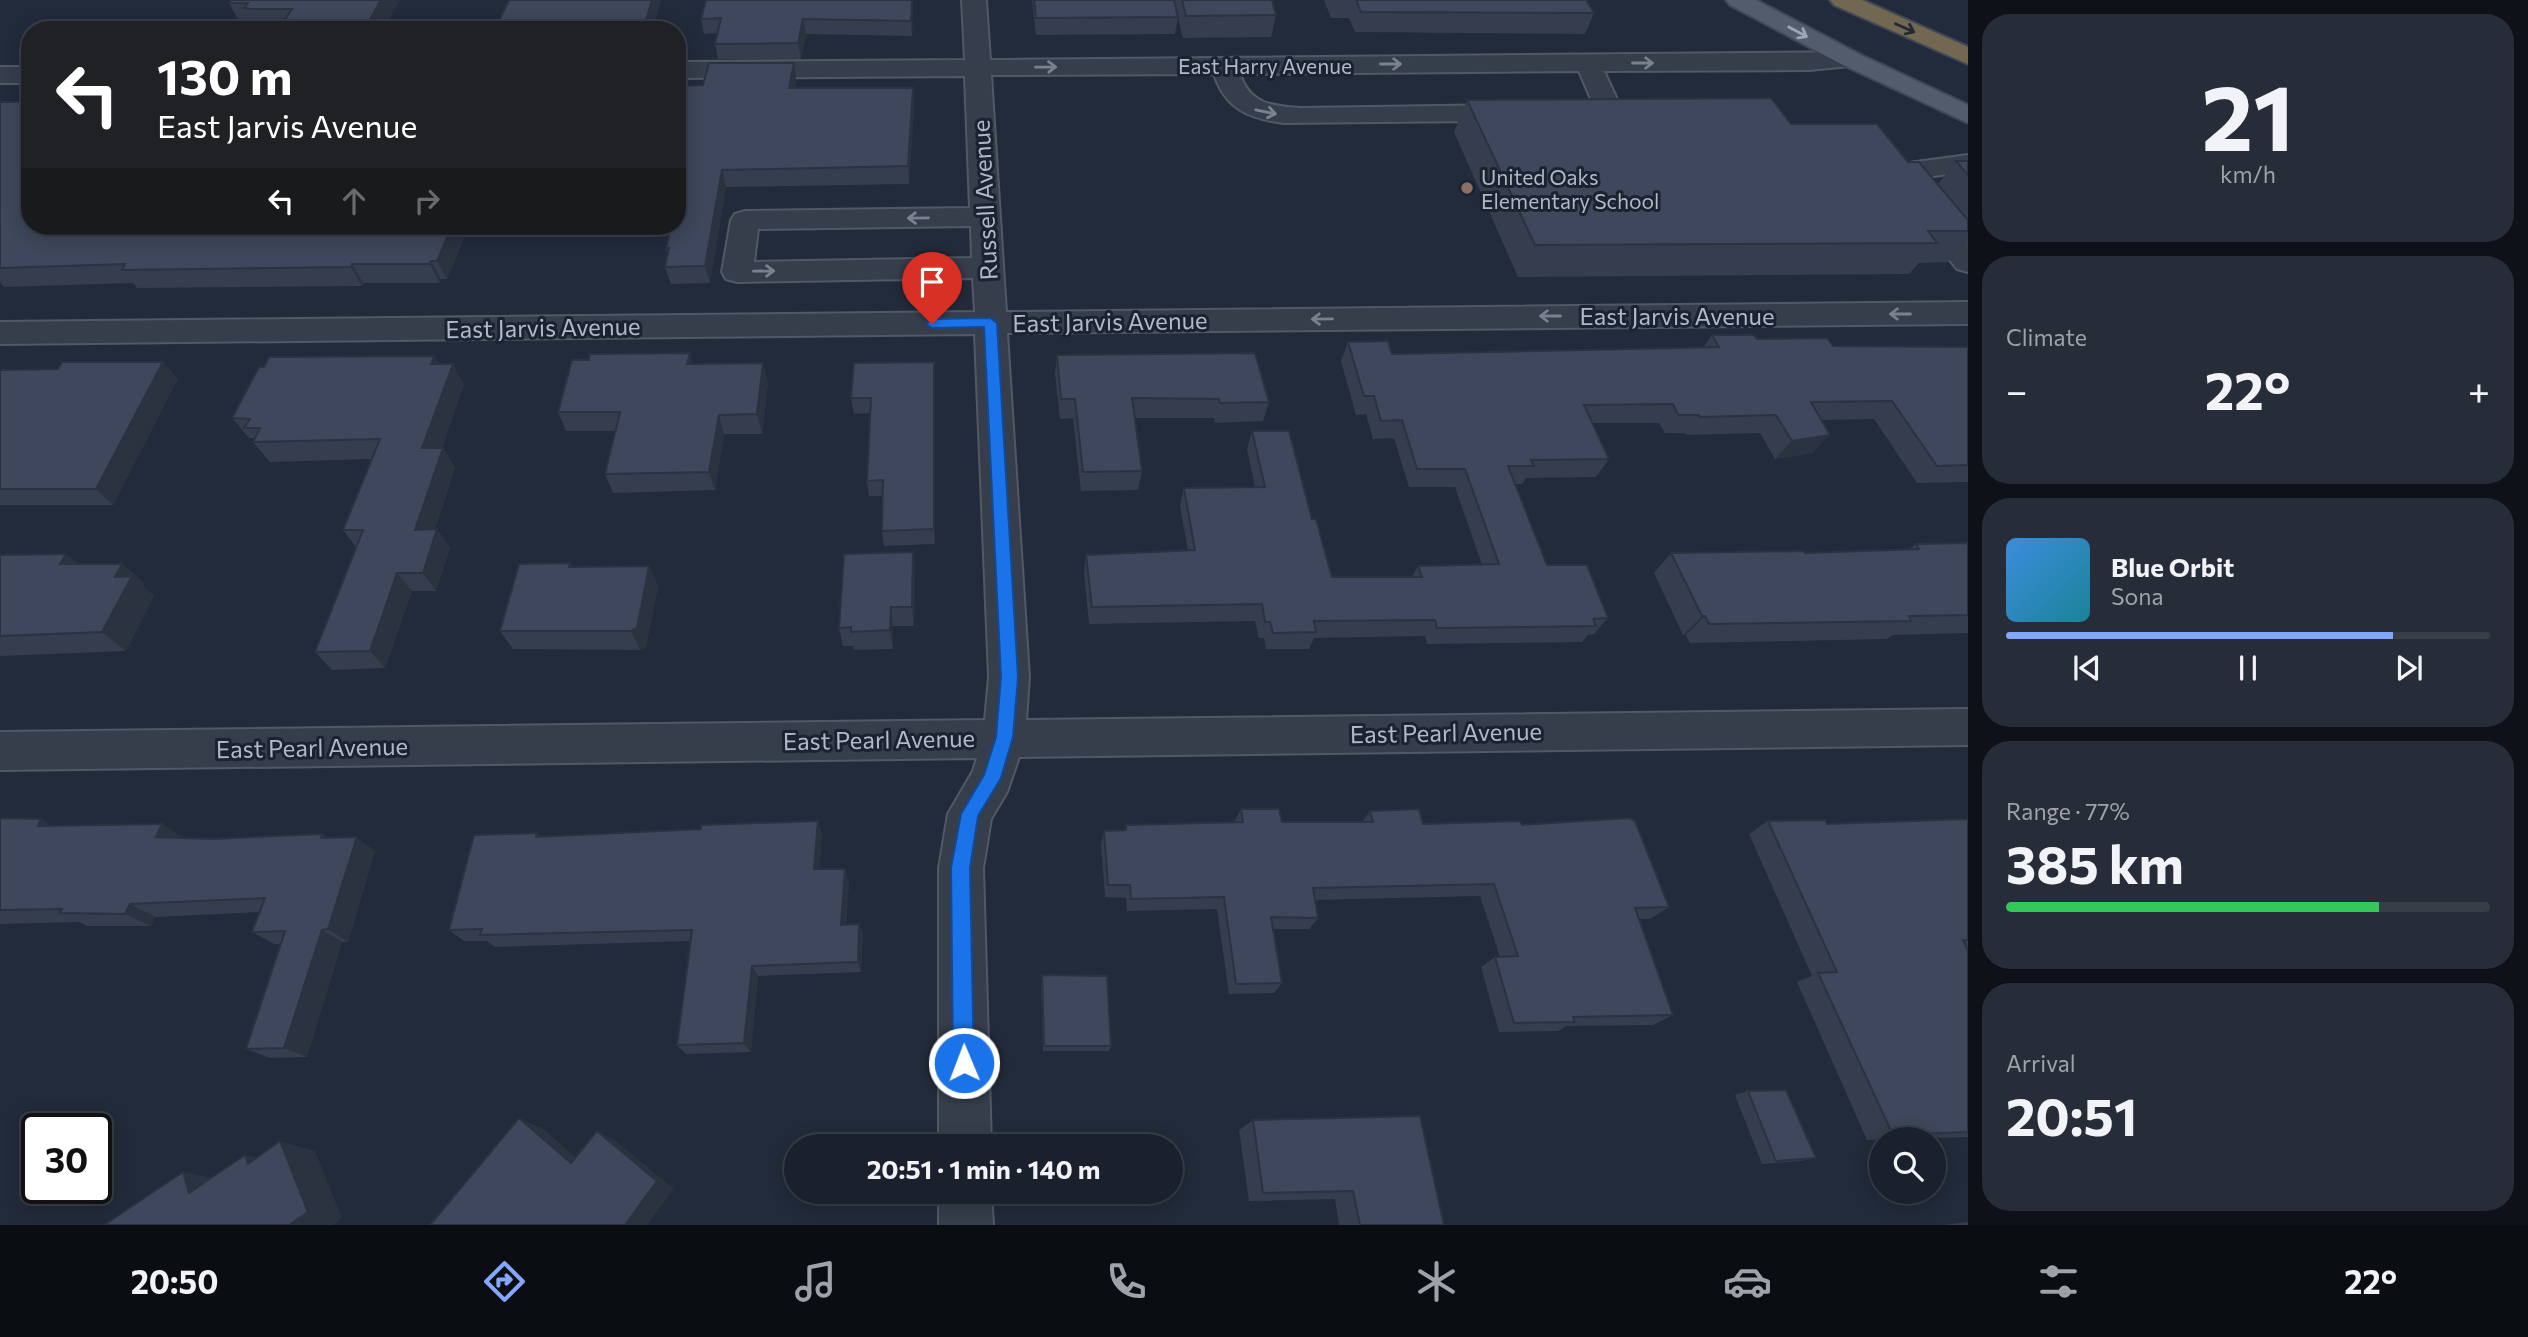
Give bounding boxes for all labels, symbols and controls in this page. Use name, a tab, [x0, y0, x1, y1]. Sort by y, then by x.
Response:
one-way arrow	[1893, 22, 1915, 35]
one-way arrow	[1787, 26, 1808, 39]
text: 130 m	[157, 45, 292, 105]
icon: left	[42, 49, 133, 140]
street label: East Harry Avenue	[1178, 53, 1352, 78]
one-way arrow	[1631, 56, 1654, 70]
one-way arrow	[1379, 57, 1402, 71]
text: 21	[2202, 58, 2294, 170]
one-way arrow	[1034, 60, 1057, 74]
text: East Jarvis Avenue	[157, 105, 417, 145]
one-way arrow	[1254, 106, 1277, 120]
street label: Russell Avenue	[965, 119, 1003, 281]
text: km/h	[2220, 160, 2276, 188]
place label: United Oaks Elementary School	[1481, 164, 1659, 213]
marker: United Oaks Elementary School	[1459, 180, 1475, 196]
icon: left	[262, 182, 300, 220]
icon: ahead	[335, 182, 373, 220]
icon: right	[408, 182, 446, 220]
one-way arrow	[906, 211, 929, 225]
pin	[902, 252, 962, 324]
icon: arrive	[913, 263, 951, 301]
one-way arrow	[752, 264, 775, 278]
street label: East Jarvis Avenue	[1579, 301, 1775, 330]
street label: East Jarvis Avenue	[1012, 305, 1208, 337]
one-way arrow	[1889, 307, 1912, 321]
one-way arrow	[1539, 309, 1562, 323]
street label: East Jarvis Avenue	[445, 311, 641, 343]
one-way arrow	[1311, 312, 1334, 325]
text: Climate	[2006, 323, 2087, 351]
text: 22°	[2205, 357, 2290, 421]
text: −	[2006, 366, 2028, 413]
text: +	[2468, 366, 2490, 413]
text: Blue Orbit	[2111, 551, 2234, 582]
text: Sona	[2111, 582, 2163, 610]
icon: previous	[2068, 649, 2106, 687]
icon: pause	[2229, 649, 2267, 687]
icon: next	[2390, 649, 2428, 687]
street label: East Pearl Avenue	[1350, 716, 1542, 748]
street label: East Pearl Avenue	[783, 723, 975, 755]
street label: East Pearl Avenue	[216, 731, 408, 763]
text: Range · 77%	[2006, 797, 2130, 825]
text: 385 km	[2006, 831, 2184, 895]
position arrow	[927, 1026, 1001, 1100]
text: Arrival	[2006, 1049, 2076, 1077]
text: 20:51	[2006, 1083, 2137, 1147]
speed limit sign: 30	[21, 1113, 112, 1204]
map controls	[1869, 1127, 1946, 1204]
button: search	[1869, 1127, 1946, 1204]
text: 20:51 · 1 min · 140 m	[867, 1153, 1100, 1184]
icon: directions	[480, 1257, 529, 1306]
icon: music	[791, 1257, 840, 1306]
icon: phone	[1102, 1257, 1151, 1306]
icon: climate	[1412, 1257, 1461, 1306]
icon: car	[1723, 1257, 1772, 1306]
icon: filters	[2034, 1257, 2083, 1306]
text: 20:50	[131, 1261, 219, 1301]
text: 22°	[2344, 1261, 2397, 1301]

